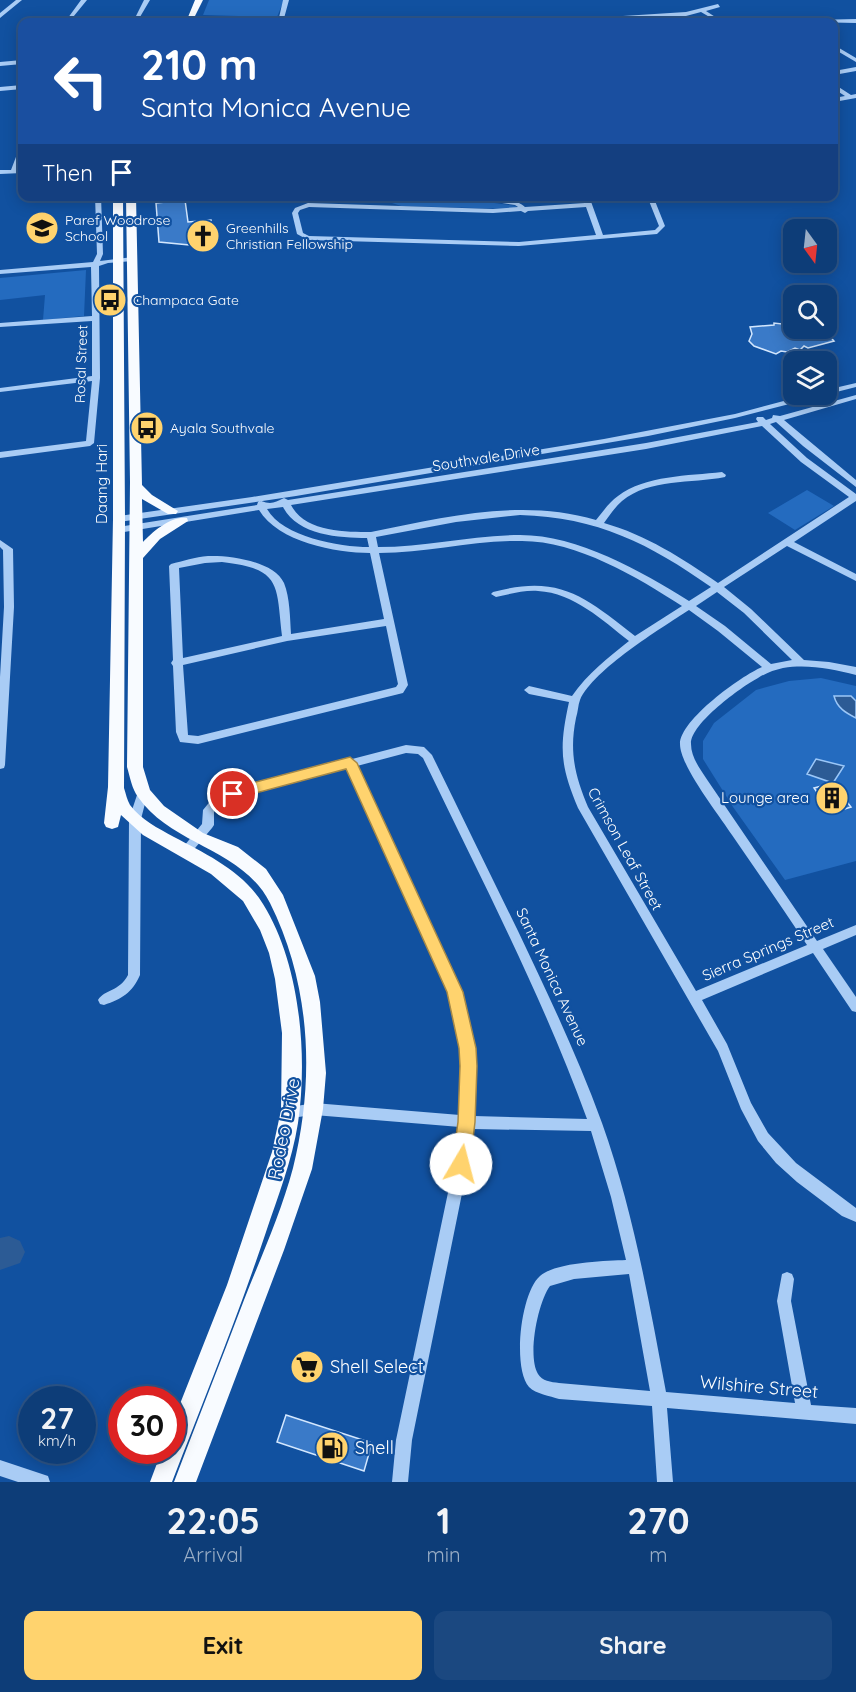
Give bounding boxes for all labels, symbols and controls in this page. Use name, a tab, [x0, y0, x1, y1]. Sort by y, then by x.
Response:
text: 210 m	[141, 38, 258, 91]
icon: left	[42, 42, 120, 120]
text: Santa Monica Avenue	[141, 90, 411, 124]
icon: arrive	[105, 156, 138, 189]
text: Then	[42, 159, 93, 187]
school or university icon: Paref Woodrose School	[24, 210, 60, 246]
place label: Paref Woodrose School	[65, 211, 170, 245]
church icon: Greenhills Christian Fellowship	[185, 218, 221, 254]
place label: Greenhills Christian Fellowship	[226, 219, 353, 253]
north arrow	[783, 219, 837, 273]
map controls	[783, 219, 837, 405]
bus stop icon: Champaca Gate	[92, 282, 128, 318]
button: search	[783, 285, 837, 339]
place label: Champaca Gate	[133, 291, 239, 309]
street label: Rosal Street	[71, 324, 91, 403]
button: layers	[783, 351, 837, 405]
bus stop icon: Ayala Southvale	[129, 410, 165, 446]
place label: Ayala Southvale	[170, 419, 275, 437]
street label: Southvale Drive	[431, 440, 541, 475]
street label: Daang Hari	[92, 444, 111, 524]
pin	[207, 768, 258, 819]
icon: arrive	[216, 777, 249, 810]
building icon: Lounge area	[814, 780, 850, 816]
street label: Crimson Leaf Street	[584, 784, 667, 913]
place label: Lounge area	[721, 788, 809, 807]
street label: Santa Monica Avenue	[512, 905, 593, 1049]
street label: Sierra Springs Street	[699, 912, 836, 985]
street label: Rodeo Drive	[262, 1076, 305, 1182]
position arrow	[429, 1132, 493, 1196]
supermarket icon: Shell Select	[289, 1349, 325, 1385]
place label: Shell Select	[330, 1355, 424, 1378]
street label: Wilshire Street	[699, 1370, 819, 1403]
speed limit sign: 30	[108, 1386, 186, 1464]
text: 27	[40, 1399, 74, 1437]
fuel station icon: Shell	[314, 1430, 350, 1466]
text: km/h	[38, 1431, 76, 1450]
place label: Shell	[355, 1436, 394, 1459]
text: 22:05	[166, 1498, 260, 1543]
text: 1	[437, 1498, 451, 1543]
text: 270	[627, 1498, 690, 1543]
text: Arrival	[183, 1542, 243, 1567]
text: min	[427, 1542, 461, 1567]
text: m	[649, 1542, 667, 1567]
button: Exit	[24, 1611, 422, 1680]
button: Share	[434, 1611, 832, 1680]

